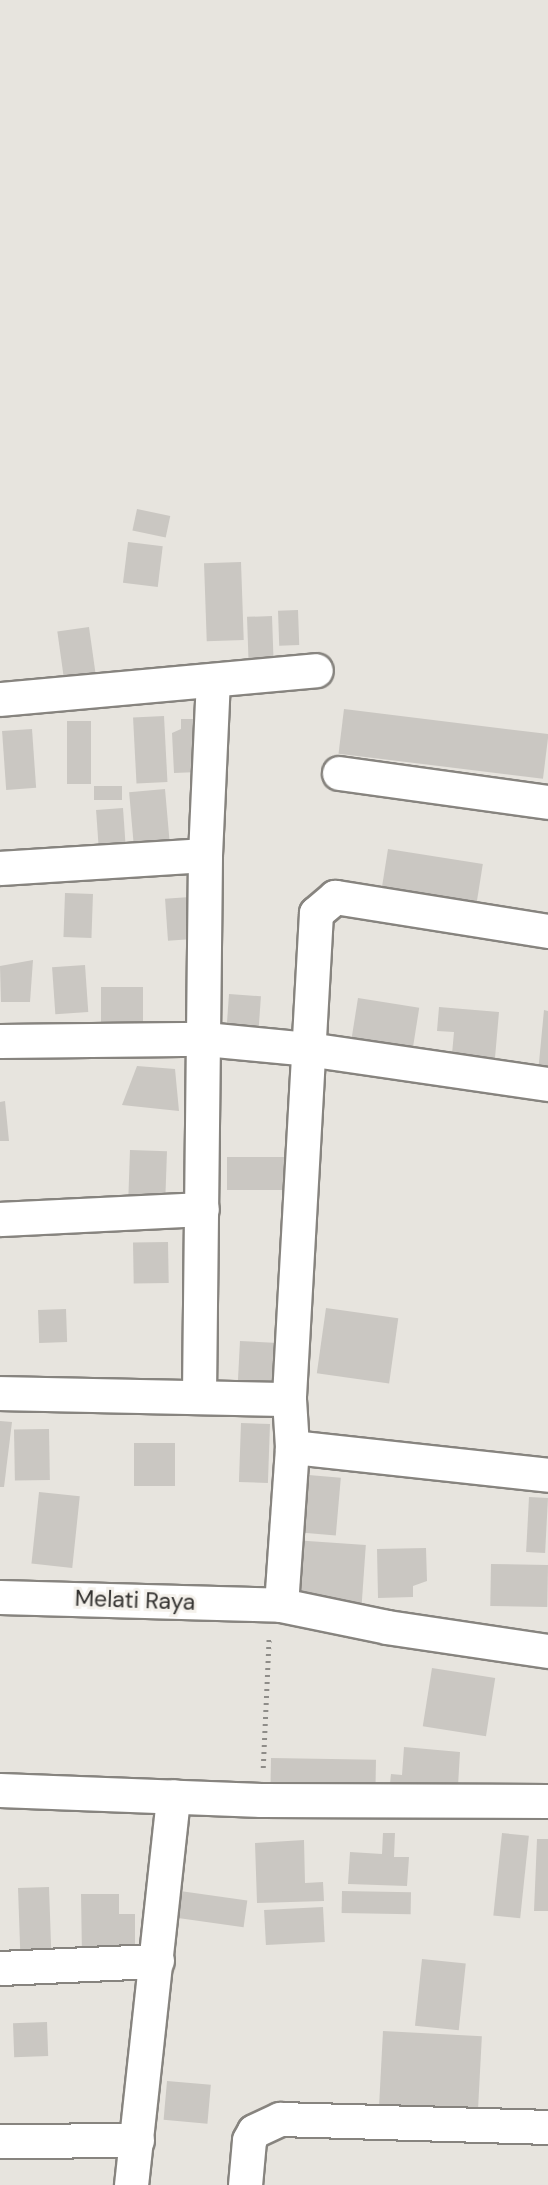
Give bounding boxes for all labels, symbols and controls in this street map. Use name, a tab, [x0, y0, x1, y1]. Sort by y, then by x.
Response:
street label: Melati Raya	[74, 1584, 196, 1616]

